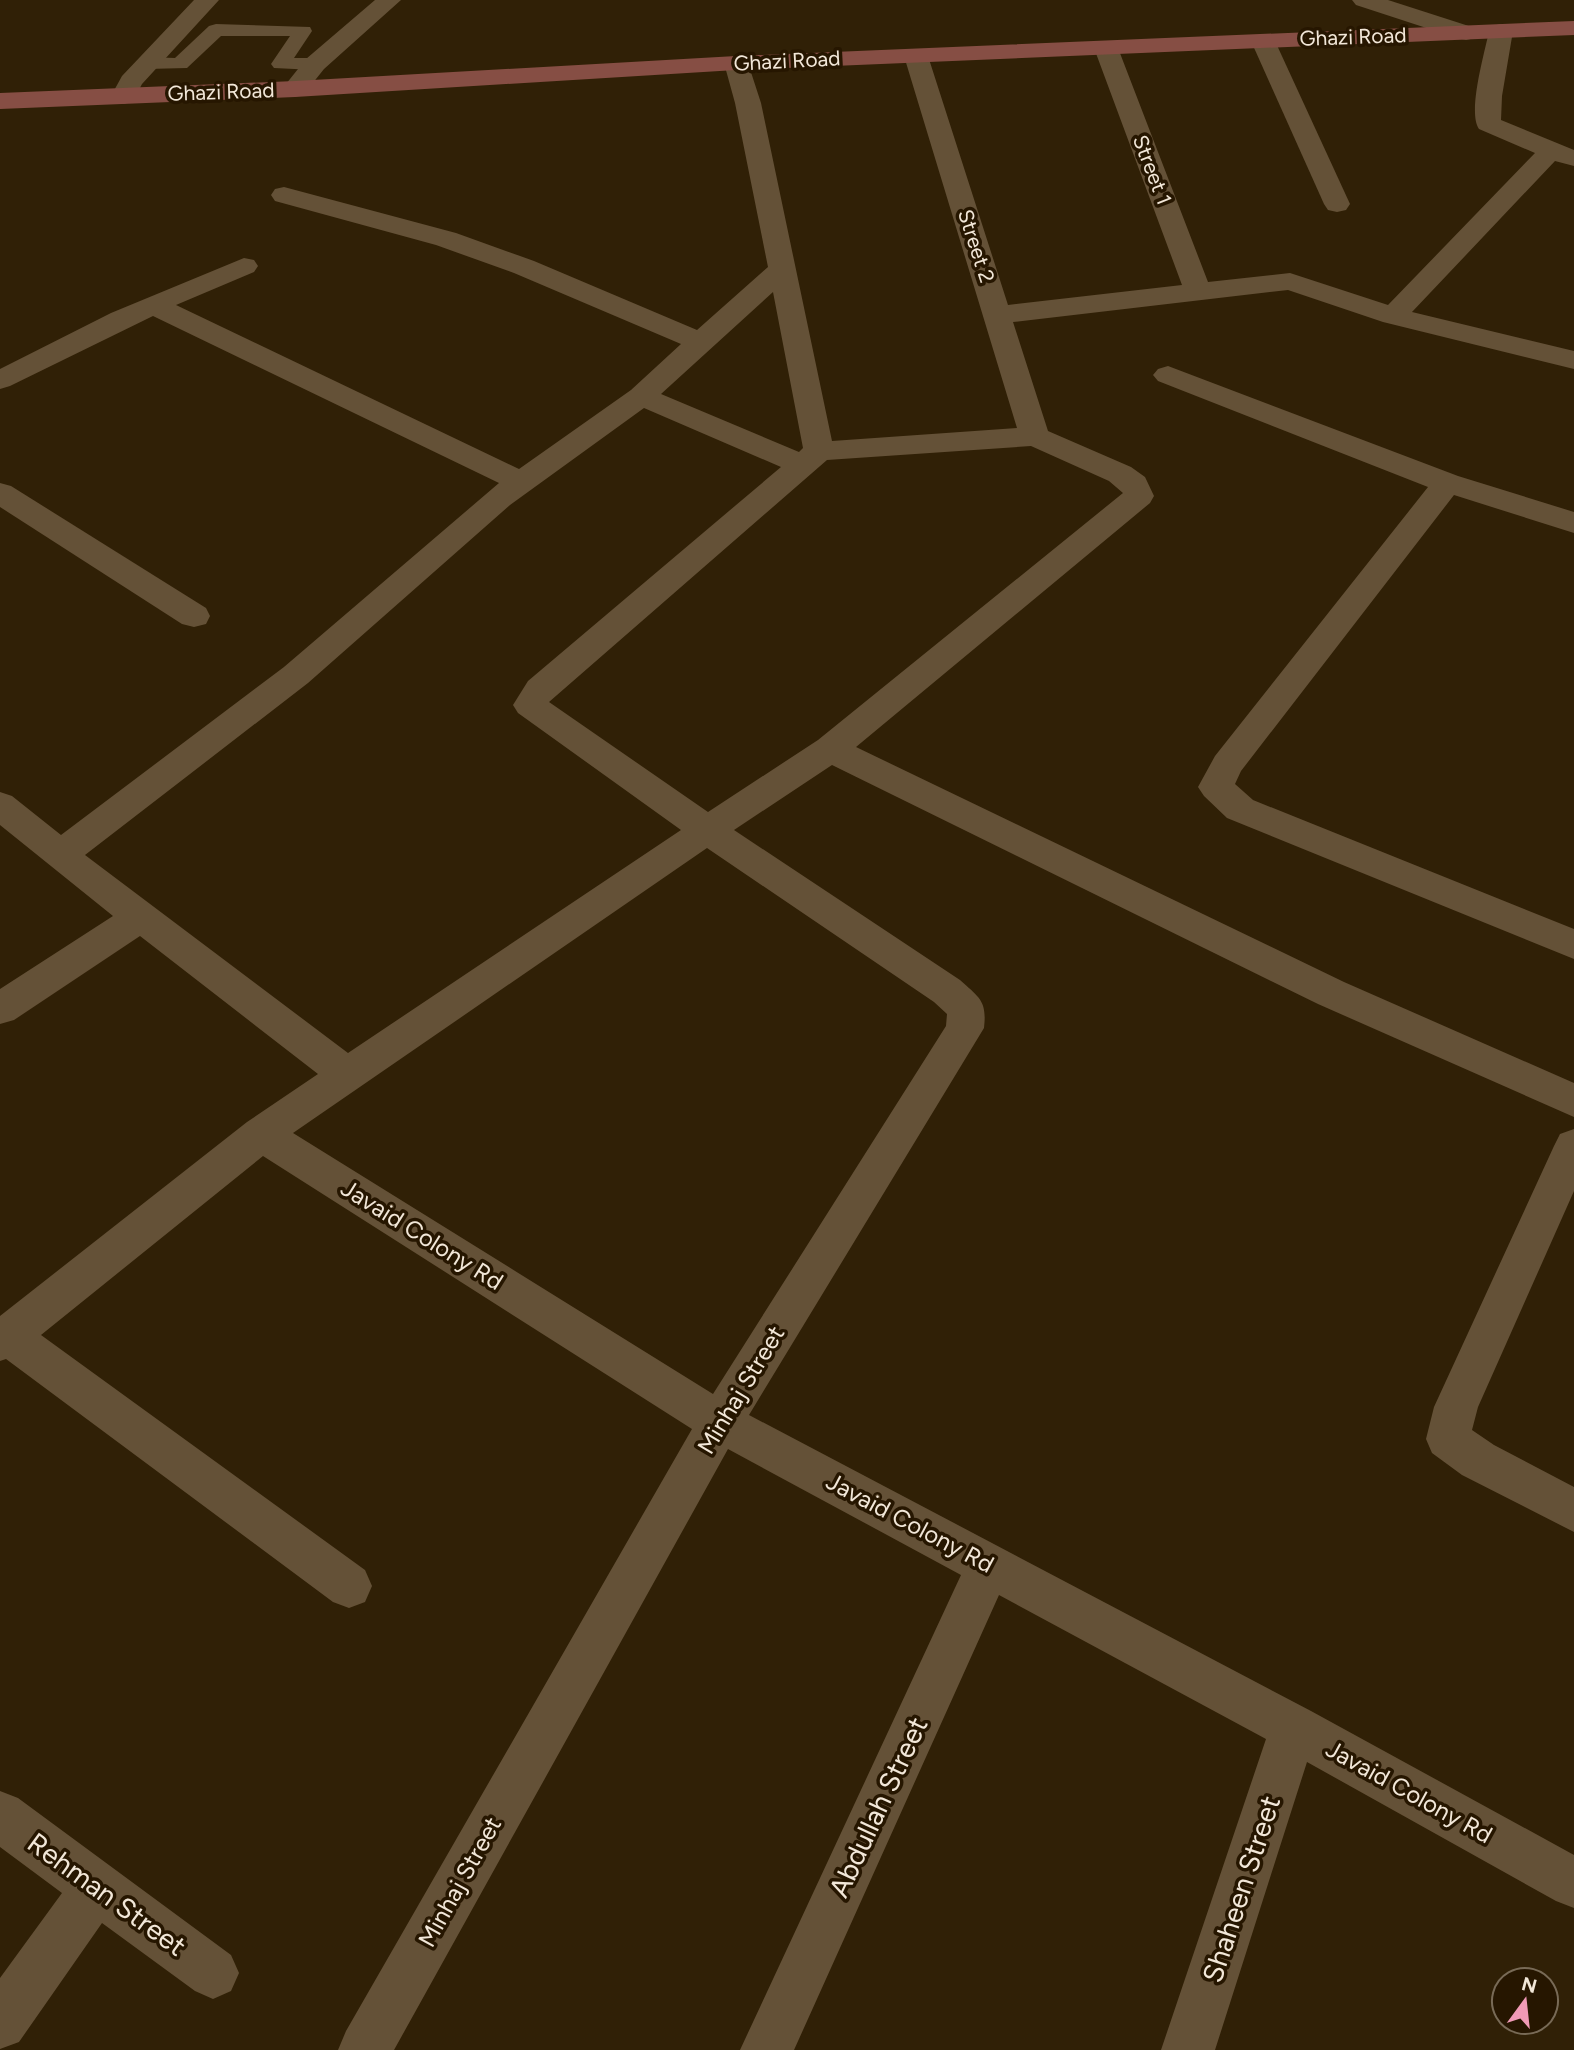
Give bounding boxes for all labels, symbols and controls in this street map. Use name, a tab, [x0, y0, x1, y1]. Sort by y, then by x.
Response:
street label: Ghazi Road	[1299, 22, 1407, 51]
street label: Ghazi Road	[733, 45, 841, 76]
street label: Ghazi Road	[167, 77, 275, 106]
street label: Street 1	[1128, 131, 1177, 208]
street label: Street 2	[953, 206, 1000, 286]
street label: Javaid Colony Rd	[336, 1173, 509, 1296]
street label: Minhaj Street	[691, 1320, 790, 1459]
street label: Javaid Colony Rd	[821, 1466, 999, 1579]
street label: Abdullah Street	[821, 1711, 935, 1903]
street label: Javaid Colony Rd	[1321, 1734, 1497, 1849]
street label: Shaheen Street	[1195, 1791, 1287, 1987]
street label: Minhaj Street	[412, 1812, 507, 1952]
street label: Rehman Street	[21, 1825, 193, 1963]
north arrow	[1490, 1966, 1560, 2036]
text: N	[1519, 1972, 1539, 1998]

